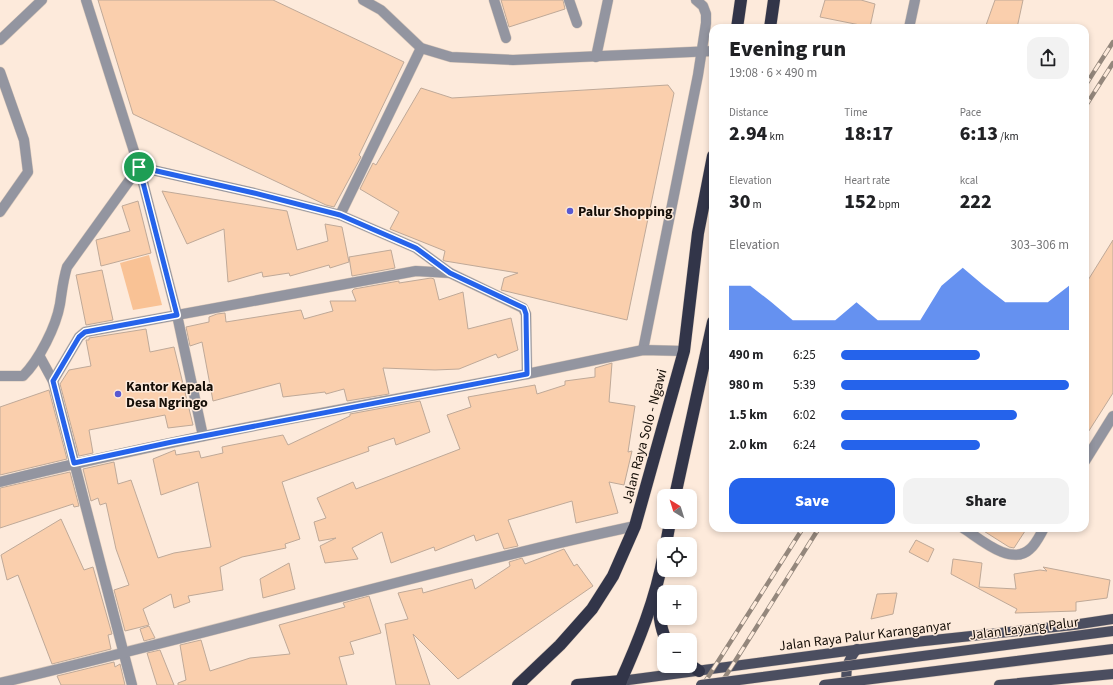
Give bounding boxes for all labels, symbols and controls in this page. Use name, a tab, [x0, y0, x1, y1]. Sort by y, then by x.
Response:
text: Evening run	[729, 33, 846, 65]
button: share	[1027, 37, 1069, 79]
text: 19:08 · 6 × 490 m	[729, 64, 817, 82]
text: Distance	[729, 105, 768, 120]
text: Time	[844, 105, 868, 120]
text: Pace	[960, 105, 981, 120]
text: 2.94	[729, 120, 767, 148]
text: 18:17	[844, 120, 893, 148]
text: 6:13	[960, 120, 998, 148]
text: km	[767, 129, 784, 144]
text: /km	[998, 129, 1019, 144]
pin	[122, 150, 156, 184]
icon: arrive	[128, 156, 150, 178]
text: Elevation	[729, 173, 772, 188]
text: Heart rate	[844, 173, 890, 188]
text: kcal	[960, 173, 978, 188]
text: 30	[729, 188, 750, 216]
text: 152	[844, 188, 876, 216]
text: 222	[960, 188, 992, 216]
text: m	[750, 197, 762, 212]
text: bpm	[876, 197, 900, 212]
place label: Palur Shopping	[578, 202, 673, 222]
marker: Palur Shopping	[565, 206, 575, 216]
text: Elevation	[729, 236, 780, 254]
text: 303–306 m	[1011, 236, 1069, 254]
text: 490 m	[729, 346, 763, 364]
text: 6:25	[793, 346, 816, 364]
street label: Jalan Raya Solo - Ngawi	[617, 367, 673, 506]
text: 980 m	[729, 376, 763, 394]
text: 5:39	[793, 376, 816, 394]
place label: Kantor Kepala Desa Ngringo	[126, 377, 213, 413]
marker: Kantor Kepala Desa Ngringo	[113, 389, 123, 399]
text: 1.5 km	[729, 406, 768, 424]
text: 6:02	[793, 406, 816, 424]
text: 2.0 km	[729, 436, 768, 454]
text: 6:24	[793, 436, 816, 454]
button: Save	[729, 478, 895, 524]
button: Share	[903, 478, 1069, 524]
north arrow	[657, 489, 697, 529]
map controls	[657, 489, 697, 673]
button: locate	[657, 537, 697, 577]
button: +	[657, 585, 697, 625]
street label: Jalan Layang Palur	[968, 612, 1080, 646]
street label: Jalan Raya Palur Karanganyar	[778, 615, 952, 656]
button: −	[657, 633, 697, 673]

